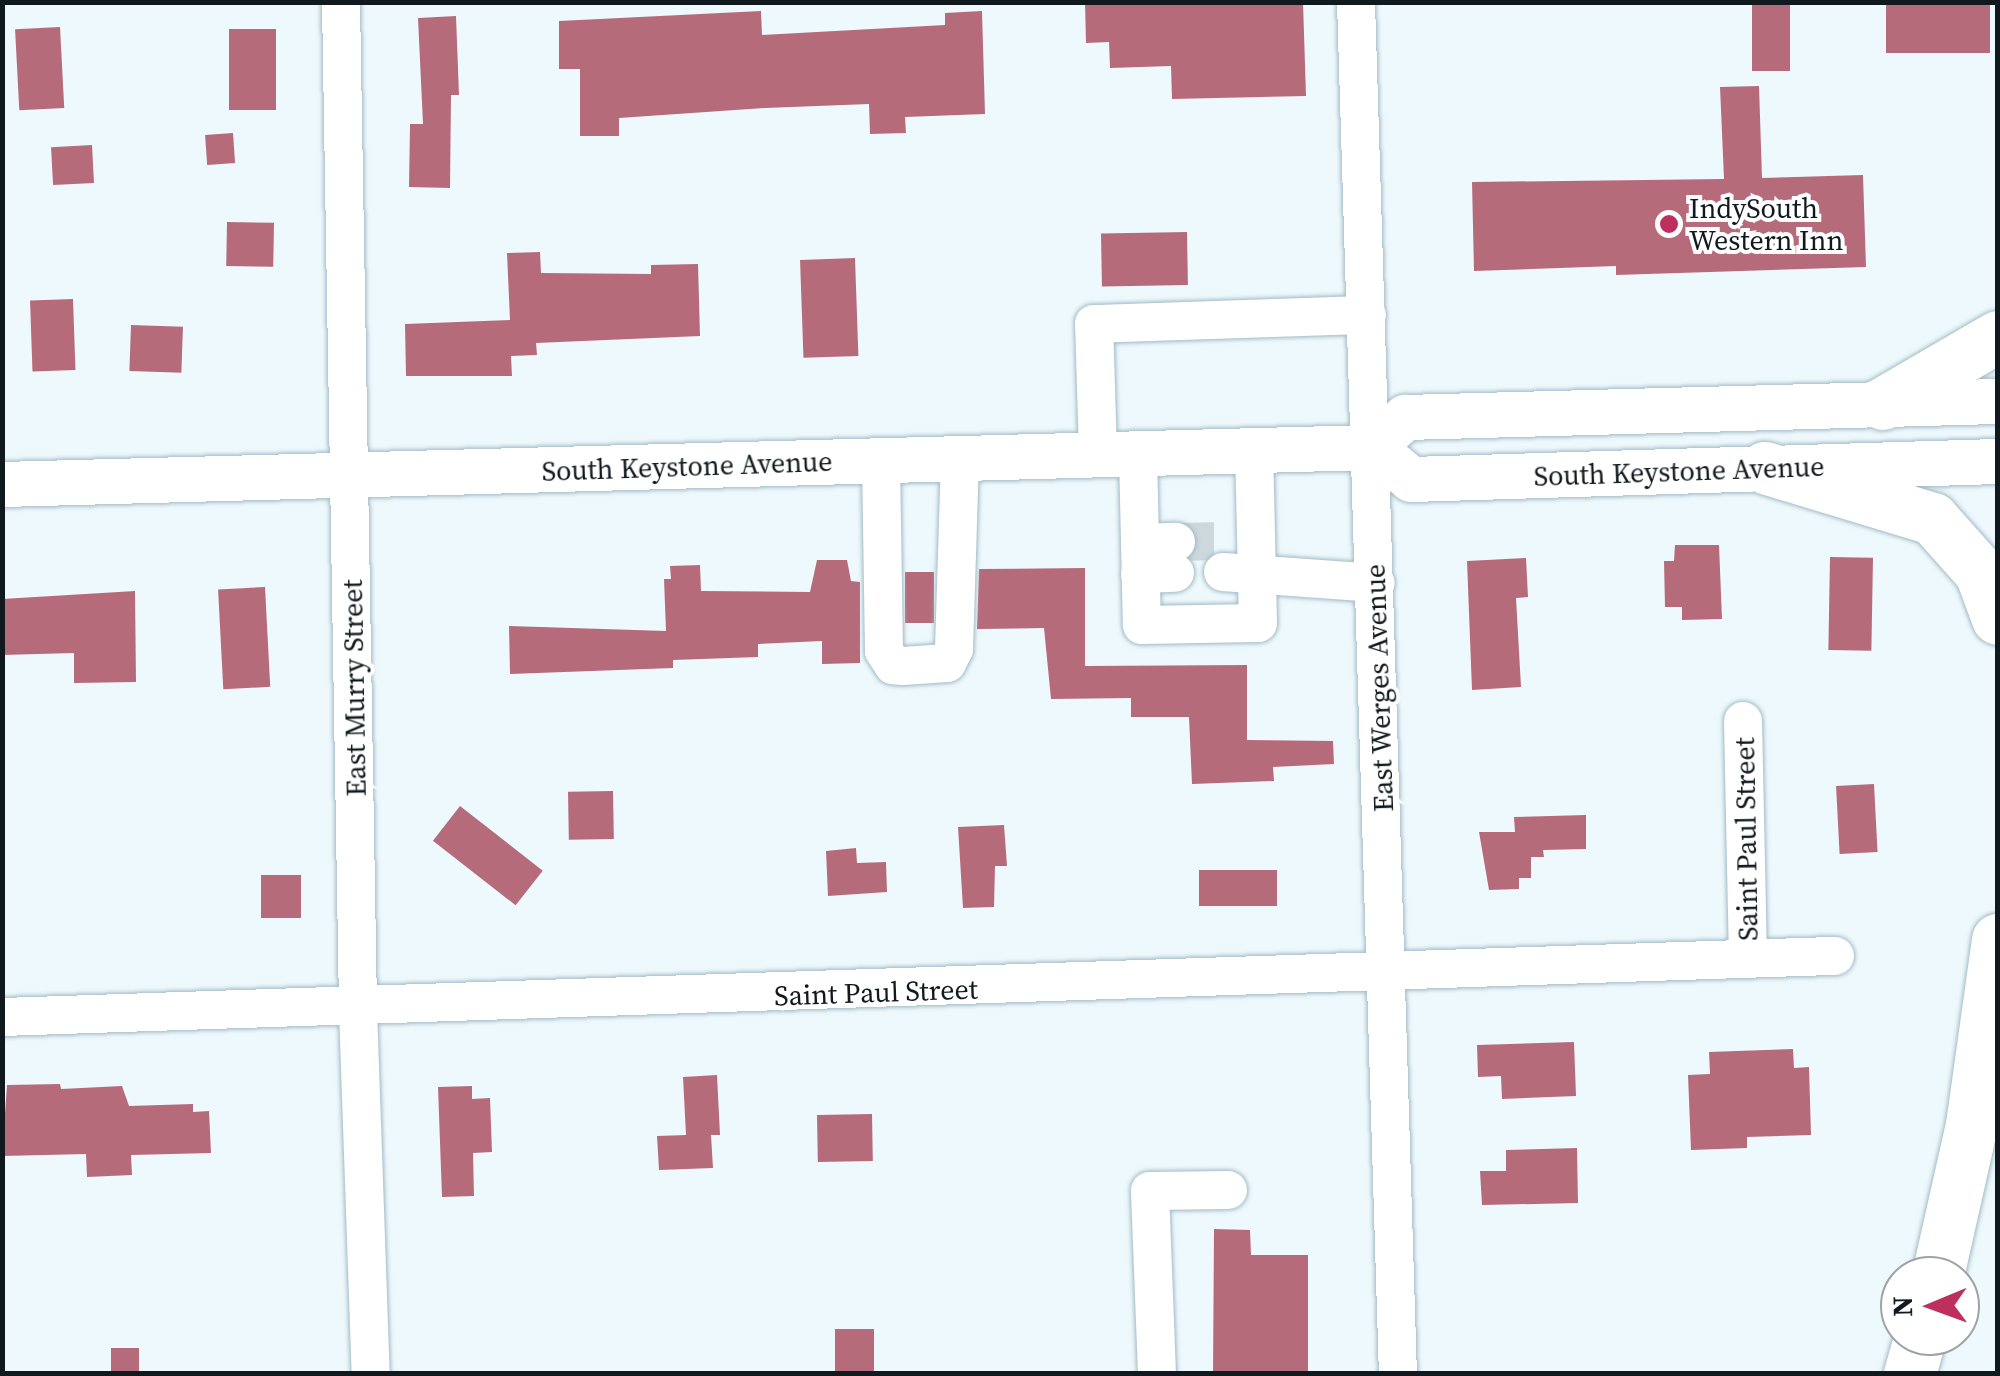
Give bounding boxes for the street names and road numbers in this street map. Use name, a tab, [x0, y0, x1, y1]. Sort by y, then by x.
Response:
street label: South Keystone Avenue	[541, 444, 833, 488]
street label: South Keystone Avenue	[1533, 449, 1825, 493]
street label: East Werges Avenue	[1358, 563, 1400, 813]
street label: East Murry Street	[335, 579, 373, 797]
street label: Saint Paul Street	[1727, 737, 1765, 941]
street label: Saint Paul Street	[774, 972, 978, 1012]

